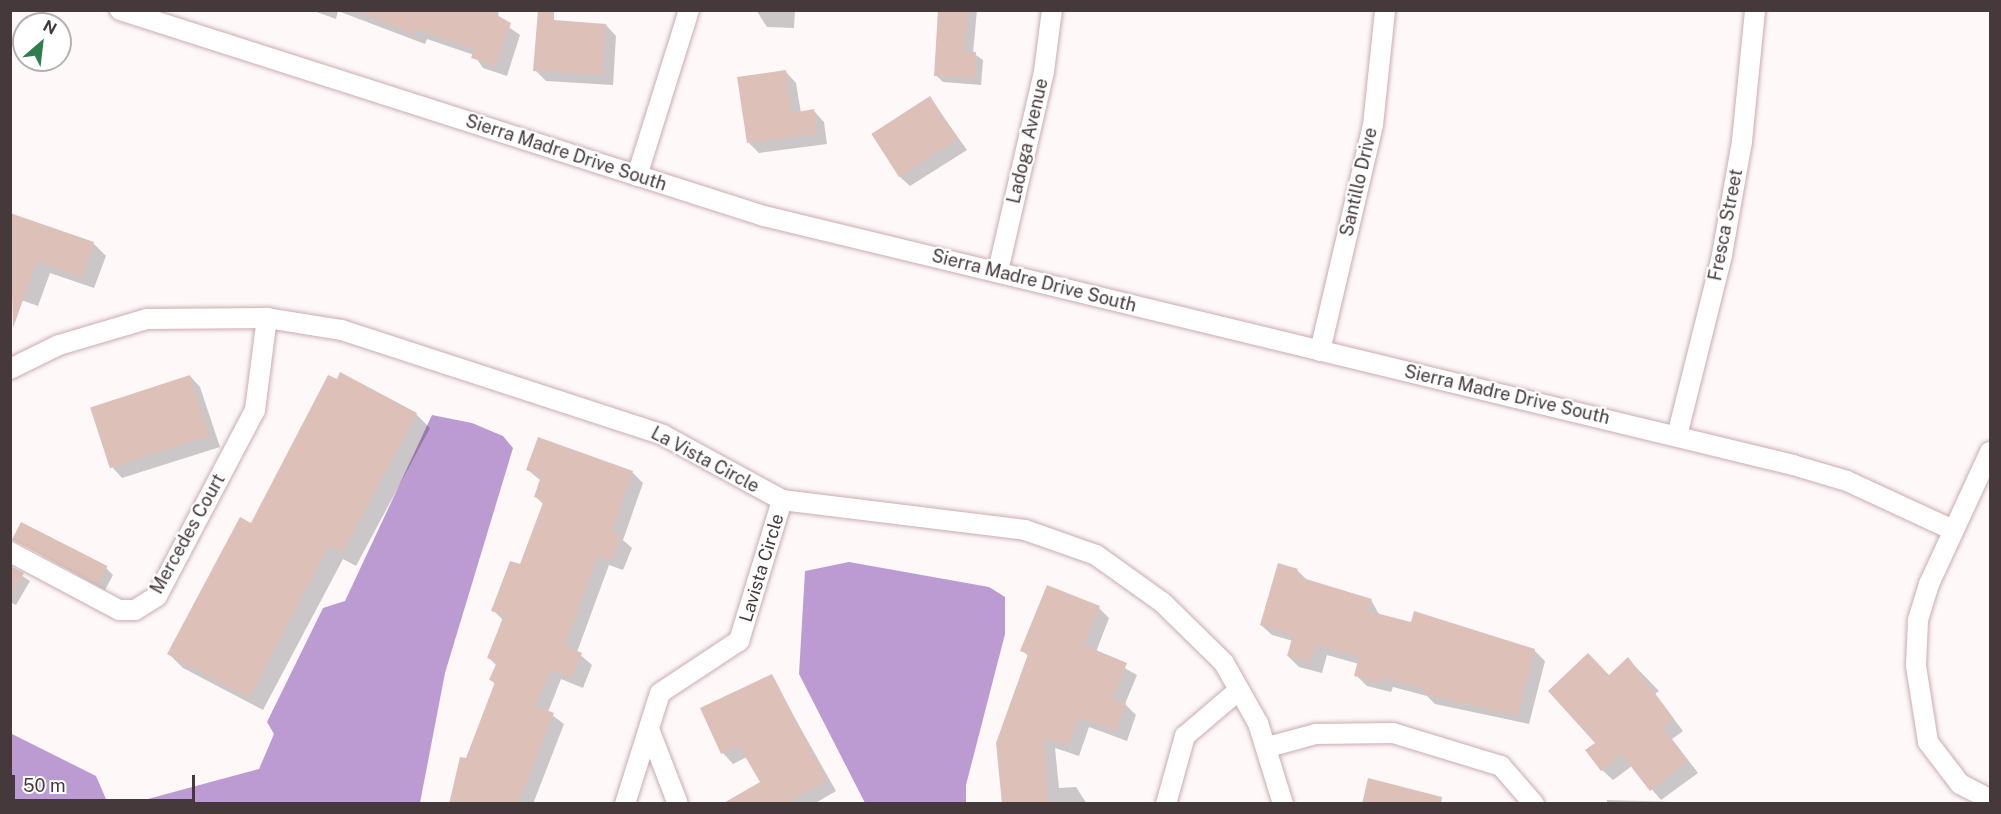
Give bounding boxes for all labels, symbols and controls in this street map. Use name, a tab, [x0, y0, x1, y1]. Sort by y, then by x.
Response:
north arrow	[12, 12, 72, 72]
text: N	[40, 16, 60, 39]
street label: Ladoga Avenue	[1003, 76, 1053, 206]
street label: Sierra Madre Drive South	[463, 110, 669, 196]
street label: Santillo Drive	[1336, 125, 1382, 239]
street label: Fresca Street	[1705, 167, 1747, 283]
street label: Sierra Madre Drive South	[929, 245, 1139, 317]
street label: Sierra Madre Drive South	[1402, 361, 1612, 429]
street label: La Vista Circle	[647, 422, 763, 498]
street label: Mercedes Court	[146, 470, 230, 598]
street label: Lavista Circle	[735, 511, 789, 625]
scale bar	[15, 763, 198, 801]
text: 50 m	[23, 775, 66, 796]

